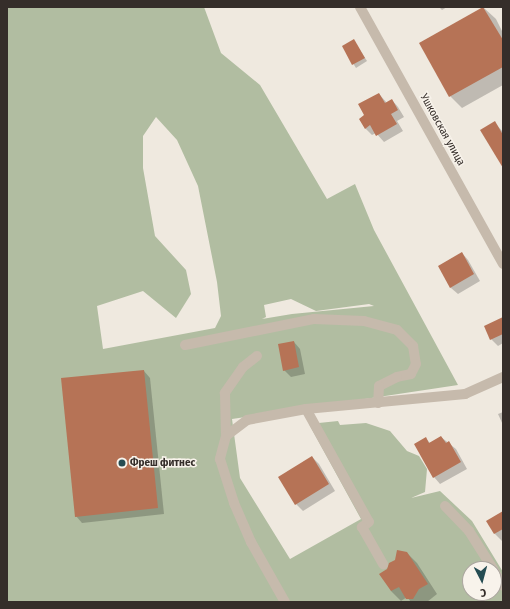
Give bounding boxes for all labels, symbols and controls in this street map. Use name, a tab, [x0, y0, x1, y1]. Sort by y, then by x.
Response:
street label: Ушковская улица	[417, 92, 467, 168]
place label: Фреш фитнес	[130, 456, 195, 470]
marker: Фреш фитнес	[117, 458, 127, 468]
north arrow	[462, 561, 502, 601]
text: С	[480, 586, 487, 599]

